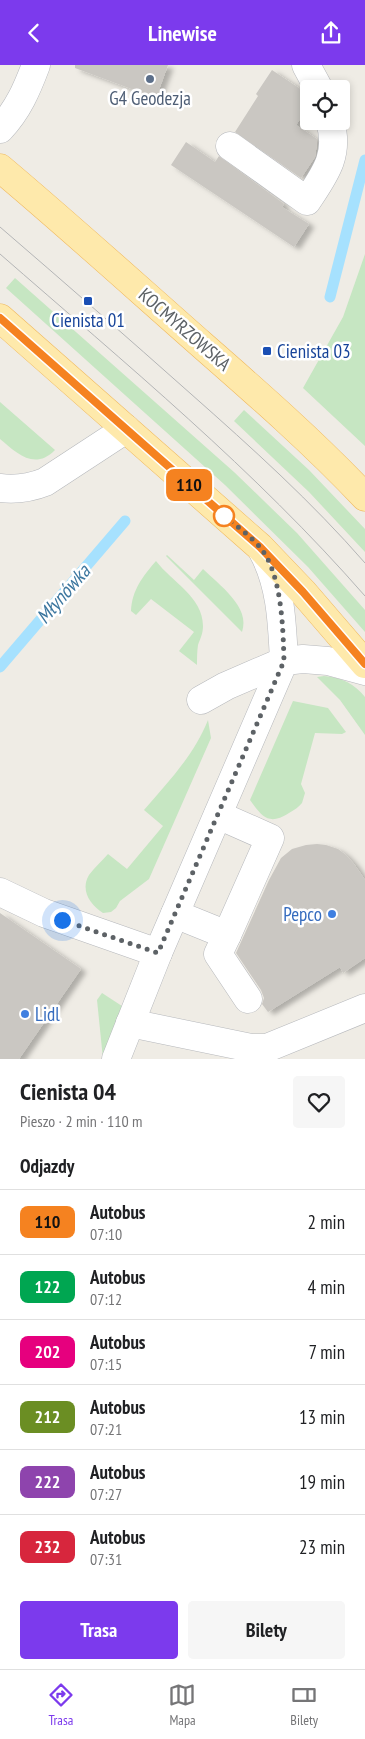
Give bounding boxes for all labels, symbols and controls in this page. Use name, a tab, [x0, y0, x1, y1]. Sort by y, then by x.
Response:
icon: back	[20, 19, 48, 47]
text: Linewise	[148, 19, 217, 47]
icon: share	[317, 19, 345, 47]
marker: G4 Geodezja	[144, 73, 156, 85]
map controls	[300, 80, 350, 130]
button: locate	[300, 80, 350, 130]
place label: G4 Geodezja	[109, 86, 191, 110]
street label: KOCMYRZOWSKA	[134, 282, 236, 376]
marker: Cienista 01	[82, 295, 94, 307]
place label: Cienista 01	[51, 308, 125, 332]
place label: Cienista 03	[277, 339, 351, 363]
marker: Cienista 03	[261, 345, 273, 357]
line badge: 110	[160, 469, 218, 501]
text: 110	[176, 473, 202, 496]
unlabelled marker	[213, 505, 235, 527]
water label: Młynówka	[30, 558, 96, 629]
place label: Pepco	[283, 902, 322, 926]
your location	[50, 908, 75, 933]
marker: Pepco	[326, 908, 338, 920]
place label: Lidl	[35, 1002, 60, 1026]
marker: Lidl	[19, 1008, 31, 1020]
text: Cienista 04	[20, 1076, 116, 1107]
button: heart	[293, 1076, 345, 1128]
text: Pieszo · 2 min · 110 m	[20, 1111, 142, 1131]
text: Odjazdy	[20, 1154, 74, 1178]
text: Autobus	[90, 1200, 146, 1224]
text: 110	[35, 1210, 60, 1233]
text: 2 min	[308, 1210, 345, 1234]
text: 07:10	[90, 1224, 122, 1244]
text: Autobus	[90, 1265, 146, 1289]
text: 122	[35, 1275, 60, 1298]
text: 4 min	[308, 1275, 345, 1299]
text: 07:12	[90, 1289, 122, 1309]
text: Autobus	[90, 1330, 146, 1354]
text: 202	[35, 1340, 60, 1363]
text: 7 min	[308, 1340, 345, 1364]
text: 07:15	[90, 1354, 122, 1374]
text: Autobus	[90, 1395, 146, 1419]
text: 212	[35, 1405, 60, 1428]
text: 13 min	[299, 1405, 345, 1429]
text: 07:21	[90, 1419, 122, 1439]
text: Autobus	[90, 1460, 146, 1484]
text: 222	[35, 1470, 60, 1493]
text: 19 min	[299, 1470, 345, 1494]
text: 07:27	[90, 1484, 122, 1504]
text: Autobus	[90, 1525, 146, 1549]
text: 232	[35, 1535, 60, 1558]
text: 23 min	[299, 1535, 345, 1559]
text: 07:31	[90, 1549, 122, 1569]
button: Trasa	[20, 1601, 178, 1659]
button: Bilety	[188, 1601, 345, 1659]
tab: Trasa	[47, 1681, 75, 1729]
tab: Mapa	[168, 1681, 196, 1729]
tab: Bilety	[290, 1681, 318, 1729]

